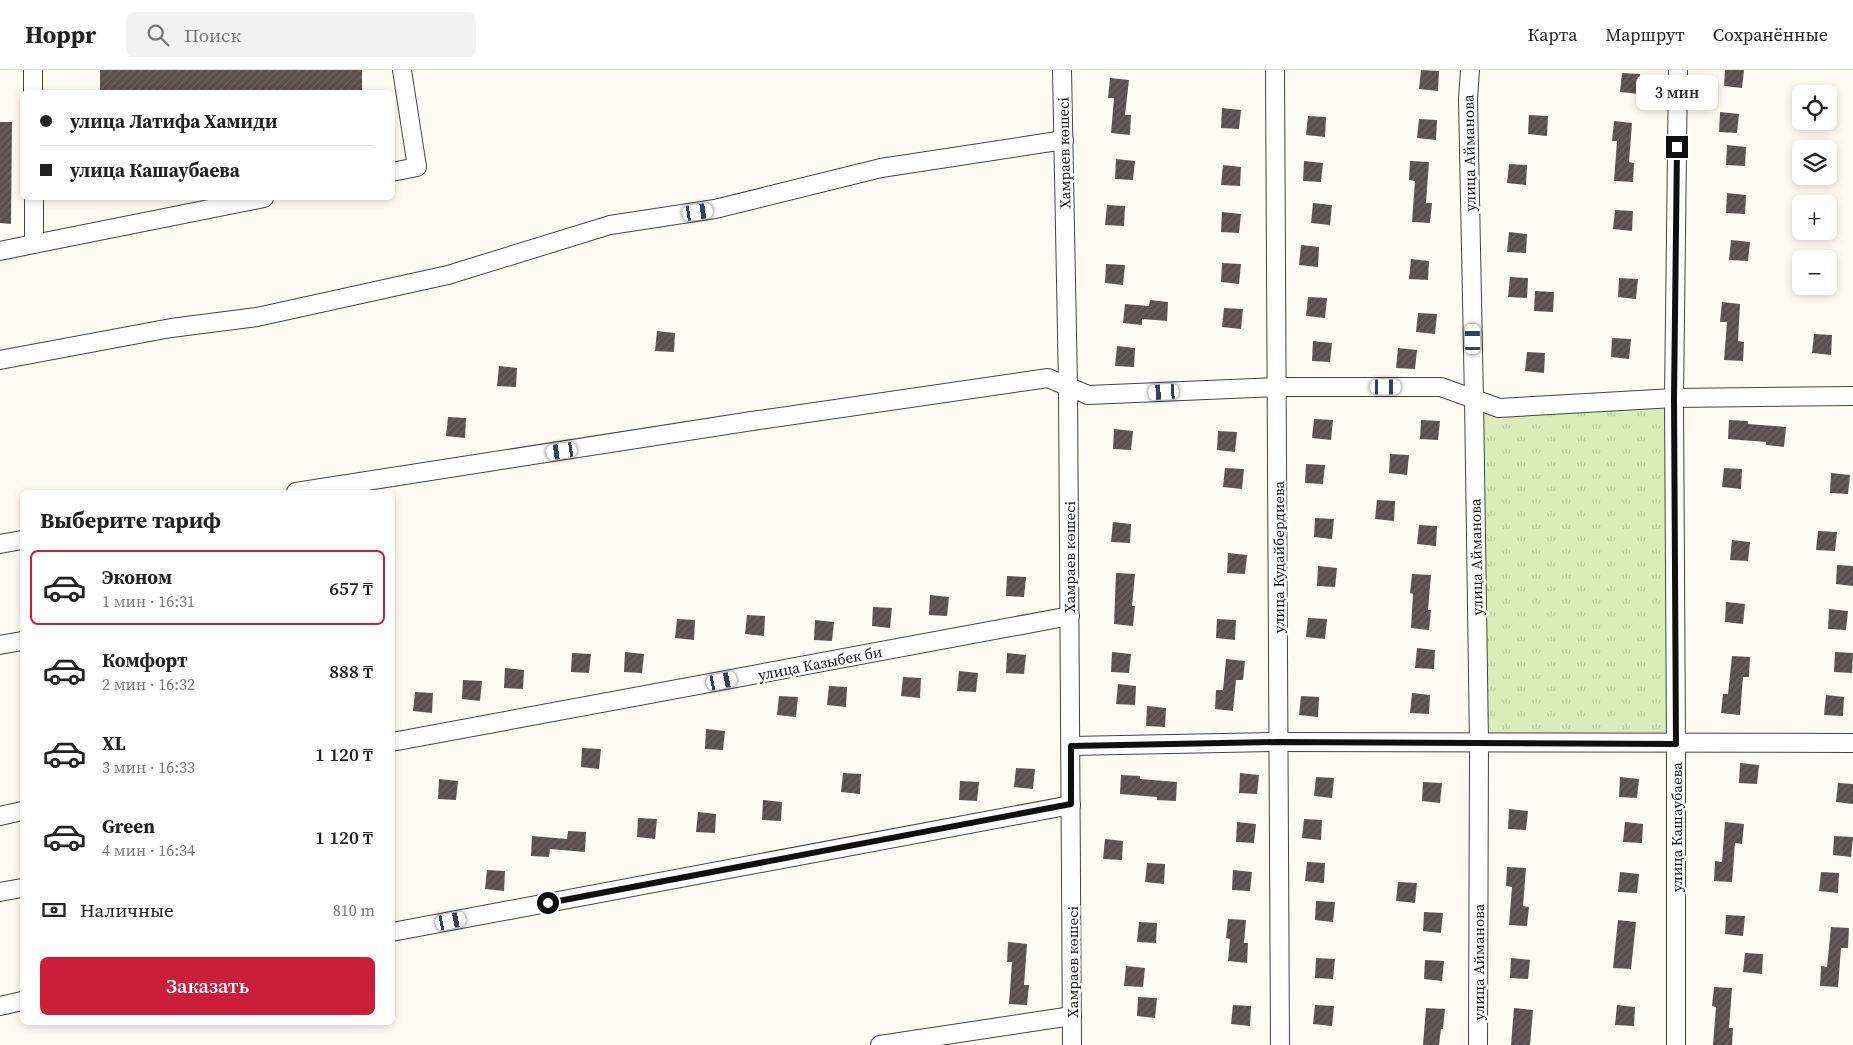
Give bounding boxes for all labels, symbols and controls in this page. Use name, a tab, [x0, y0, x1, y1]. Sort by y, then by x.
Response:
search box	[126, 12, 476, 57]
text: Hoppr	[25, 18, 96, 51]
icon: search	[144, 21, 172, 49]
text: Поиск	[184, 22, 241, 48]
text: Карта	[1528, 22, 1577, 47]
text: Маршрут	[1605, 22, 1685, 47]
text: Сохранённые	[1713, 22, 1828, 47]
callout: 3 мин	[1636, 75, 1718, 110]
text: 3 мин	[1655, 81, 1699, 103]
map controls	[1792, 85, 1837, 295]
button: locate	[1792, 85, 1837, 130]
street label: улица Айманова	[1457, 94, 1481, 212]
street label: Хамраев көшесі	[1053, 97, 1075, 209]
text: улица Латифа Хамиди	[70, 108, 277, 134]
route end	[1666, 136, 1688, 158]
button: layers	[1792, 140, 1837, 185]
text: улица Кашаубаева	[70, 157, 240, 183]
button: +	[1792, 195, 1837, 240]
car	[682, 202, 713, 222]
button: −	[1792, 250, 1837, 295]
car	[1465, 324, 1480, 354]
car	[1371, 380, 1401, 395]
car	[1148, 384, 1179, 400]
car	[546, 441, 577, 461]
street label: улица Кудайбердиева	[1268, 480, 1289, 633]
street label: улица Айманова	[1464, 498, 1488, 616]
street label: Хамраев көшесі	[1059, 501, 1080, 613]
text: Выберите тариф	[40, 505, 221, 535]
text: Эконом	[102, 564, 172, 590]
icon: car	[42, 565, 87, 610]
text: 657 ₸	[329, 575, 373, 601]
text: 1 мин · 16:31	[102, 590, 195, 612]
street label: улица Казыбек би	[756, 641, 884, 685]
text: Комфорт	[102, 647, 188, 673]
icon: car	[42, 648, 87, 693]
text: 888 ₸	[329, 658, 373, 684]
car	[705, 671, 738, 691]
text: 2 мин · 16:32	[102, 673, 195, 695]
text: XL	[102, 730, 125, 756]
icon: car	[42, 731, 87, 776]
text: 1 120 ₸	[315, 741, 373, 767]
text: 3 мин · 16:33	[102, 756, 195, 778]
street label: улица Кашаубаева	[1666, 762, 1687, 892]
text: Green	[102, 813, 155, 839]
icon: car	[42, 814, 87, 859]
text: 1 120 ₸	[315, 824, 373, 850]
text: 4 мин · 16:34	[102, 839, 195, 861]
route start	[537, 892, 559, 914]
icon: cash	[40, 896, 68, 924]
text: Наличные	[80, 897, 174, 923]
text: 810 m	[333, 899, 375, 921]
street label: улица Айманова	[1468, 903, 1489, 1021]
street label: Хамраев көшесі	[1062, 906, 1083, 1018]
car	[434, 911, 467, 931]
button: Заказать	[40, 957, 375, 1015]

